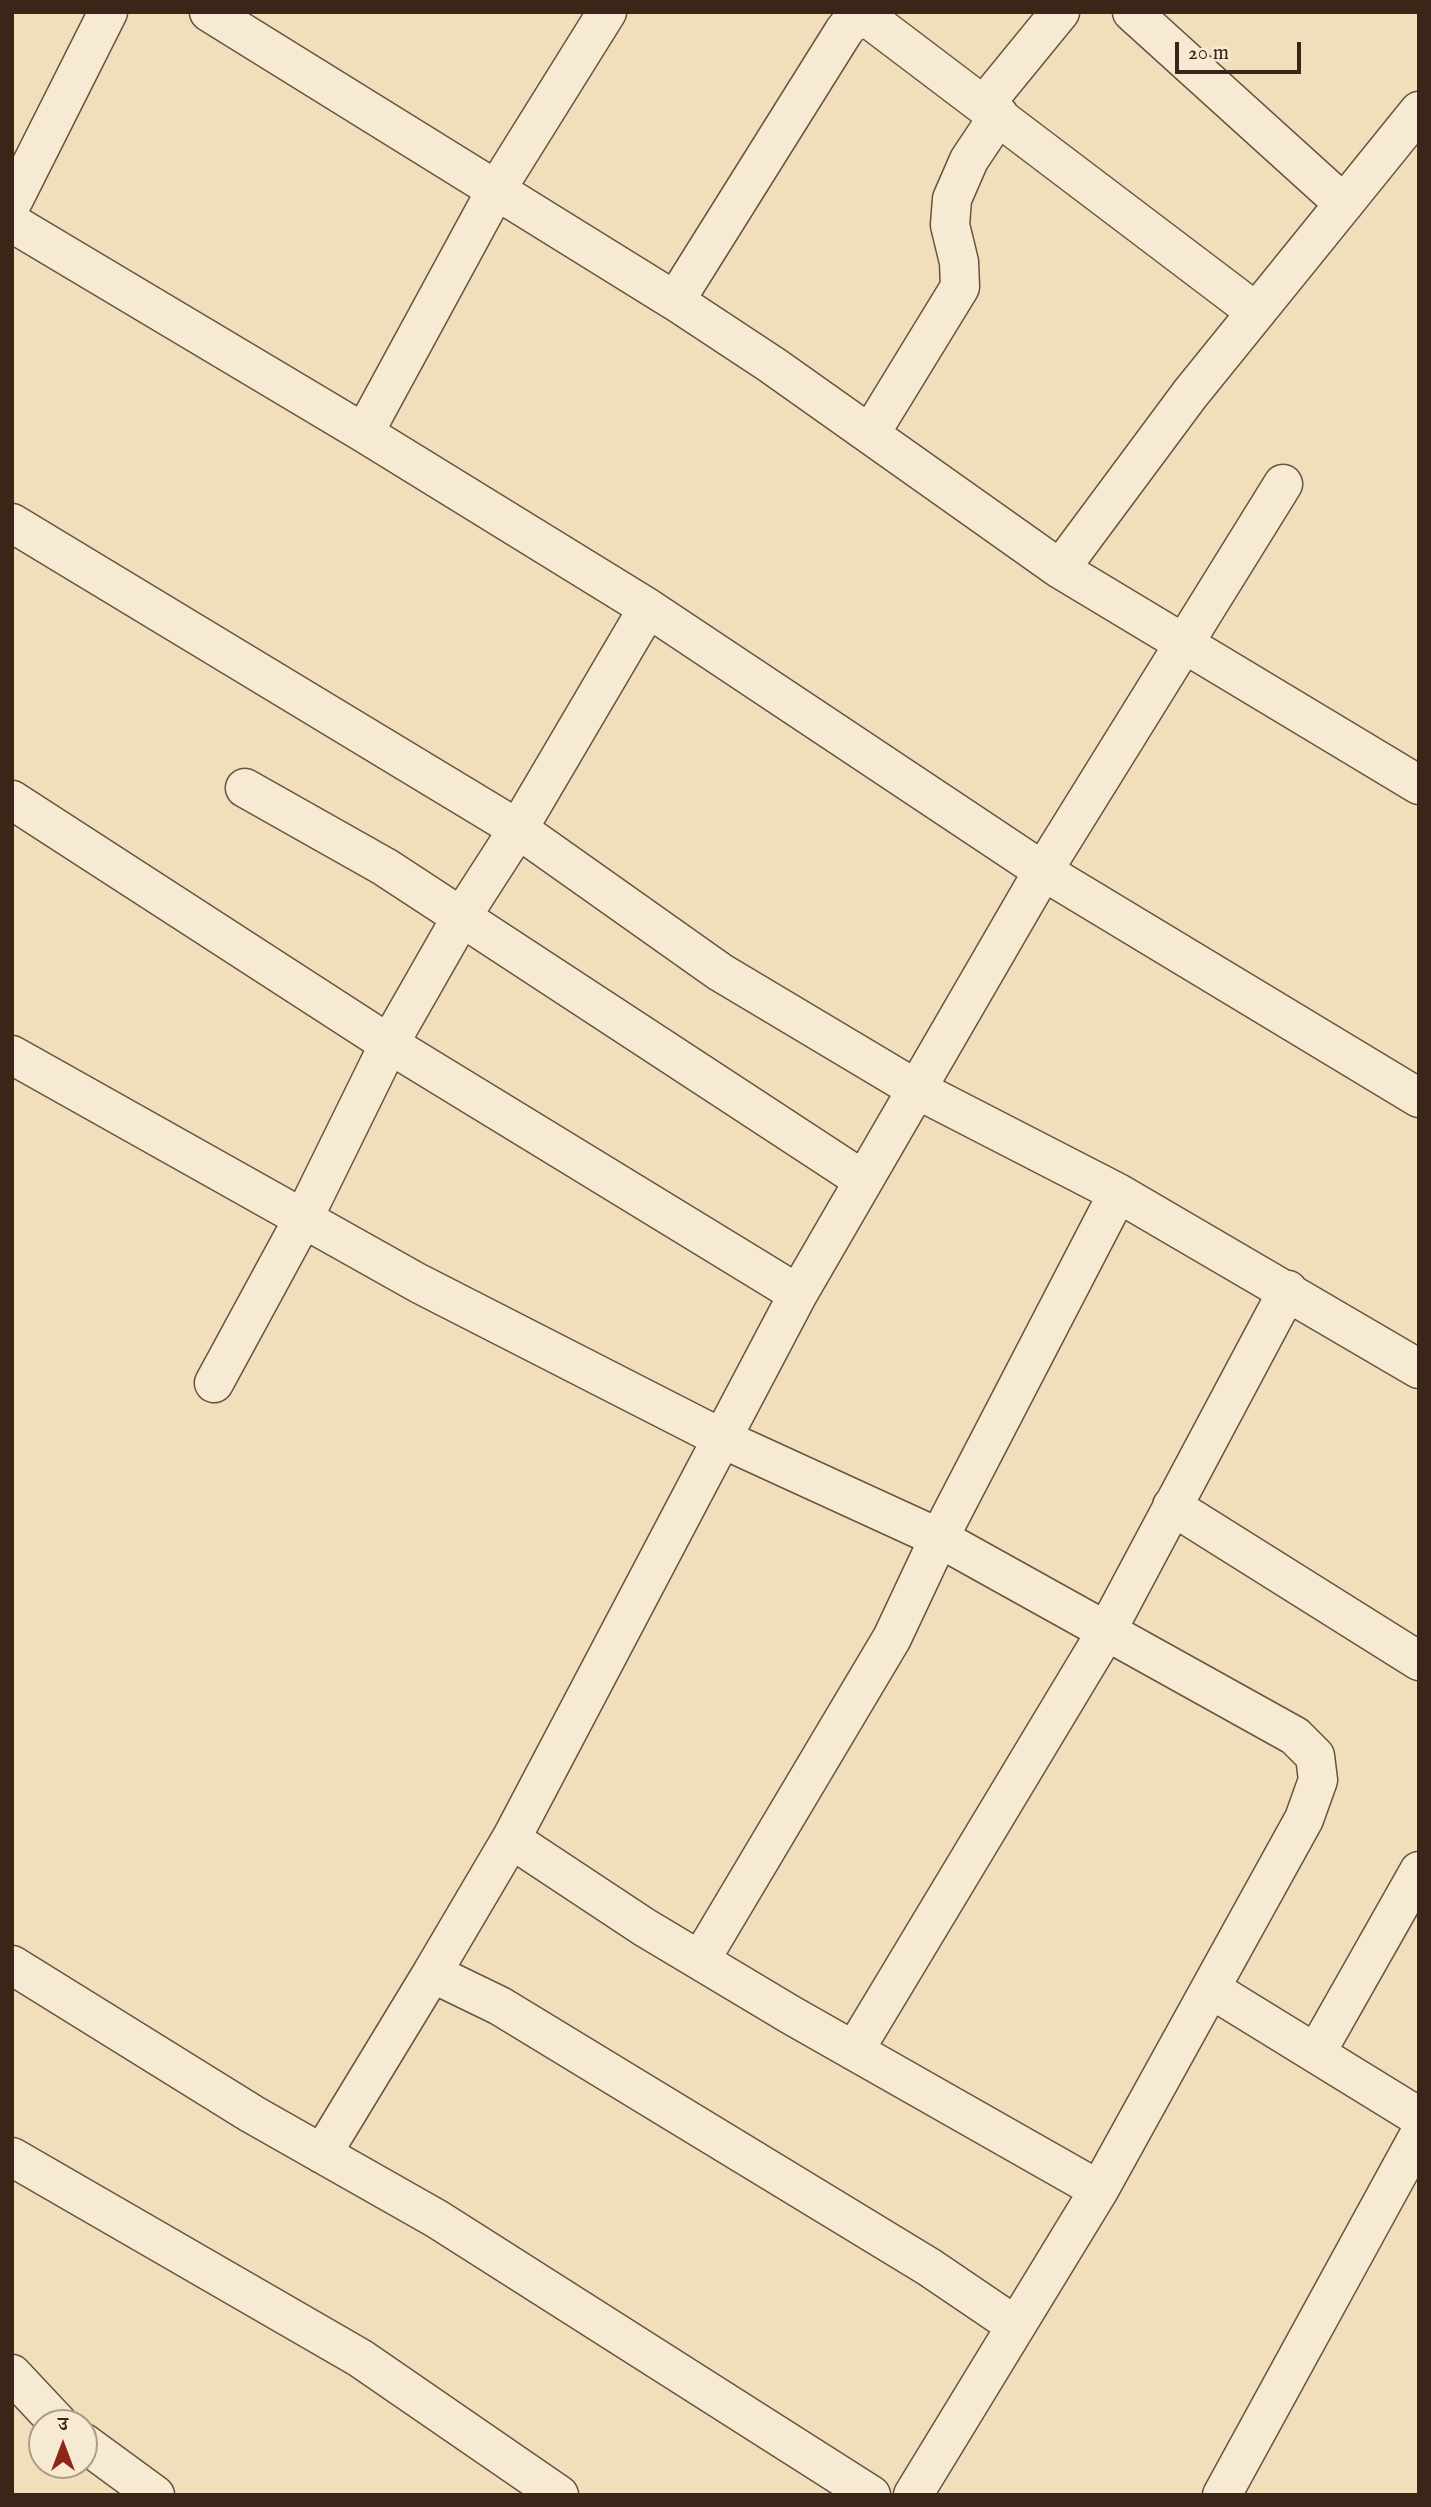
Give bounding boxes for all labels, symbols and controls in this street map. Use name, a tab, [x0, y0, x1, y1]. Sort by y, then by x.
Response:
scale bar	[1179, 28, 1305, 72]
text: 20 m	[1188, 40, 1229, 67]
north arrow	[28, 2409, 98, 2479]
text: उ	[58, 2413, 68, 2437]

